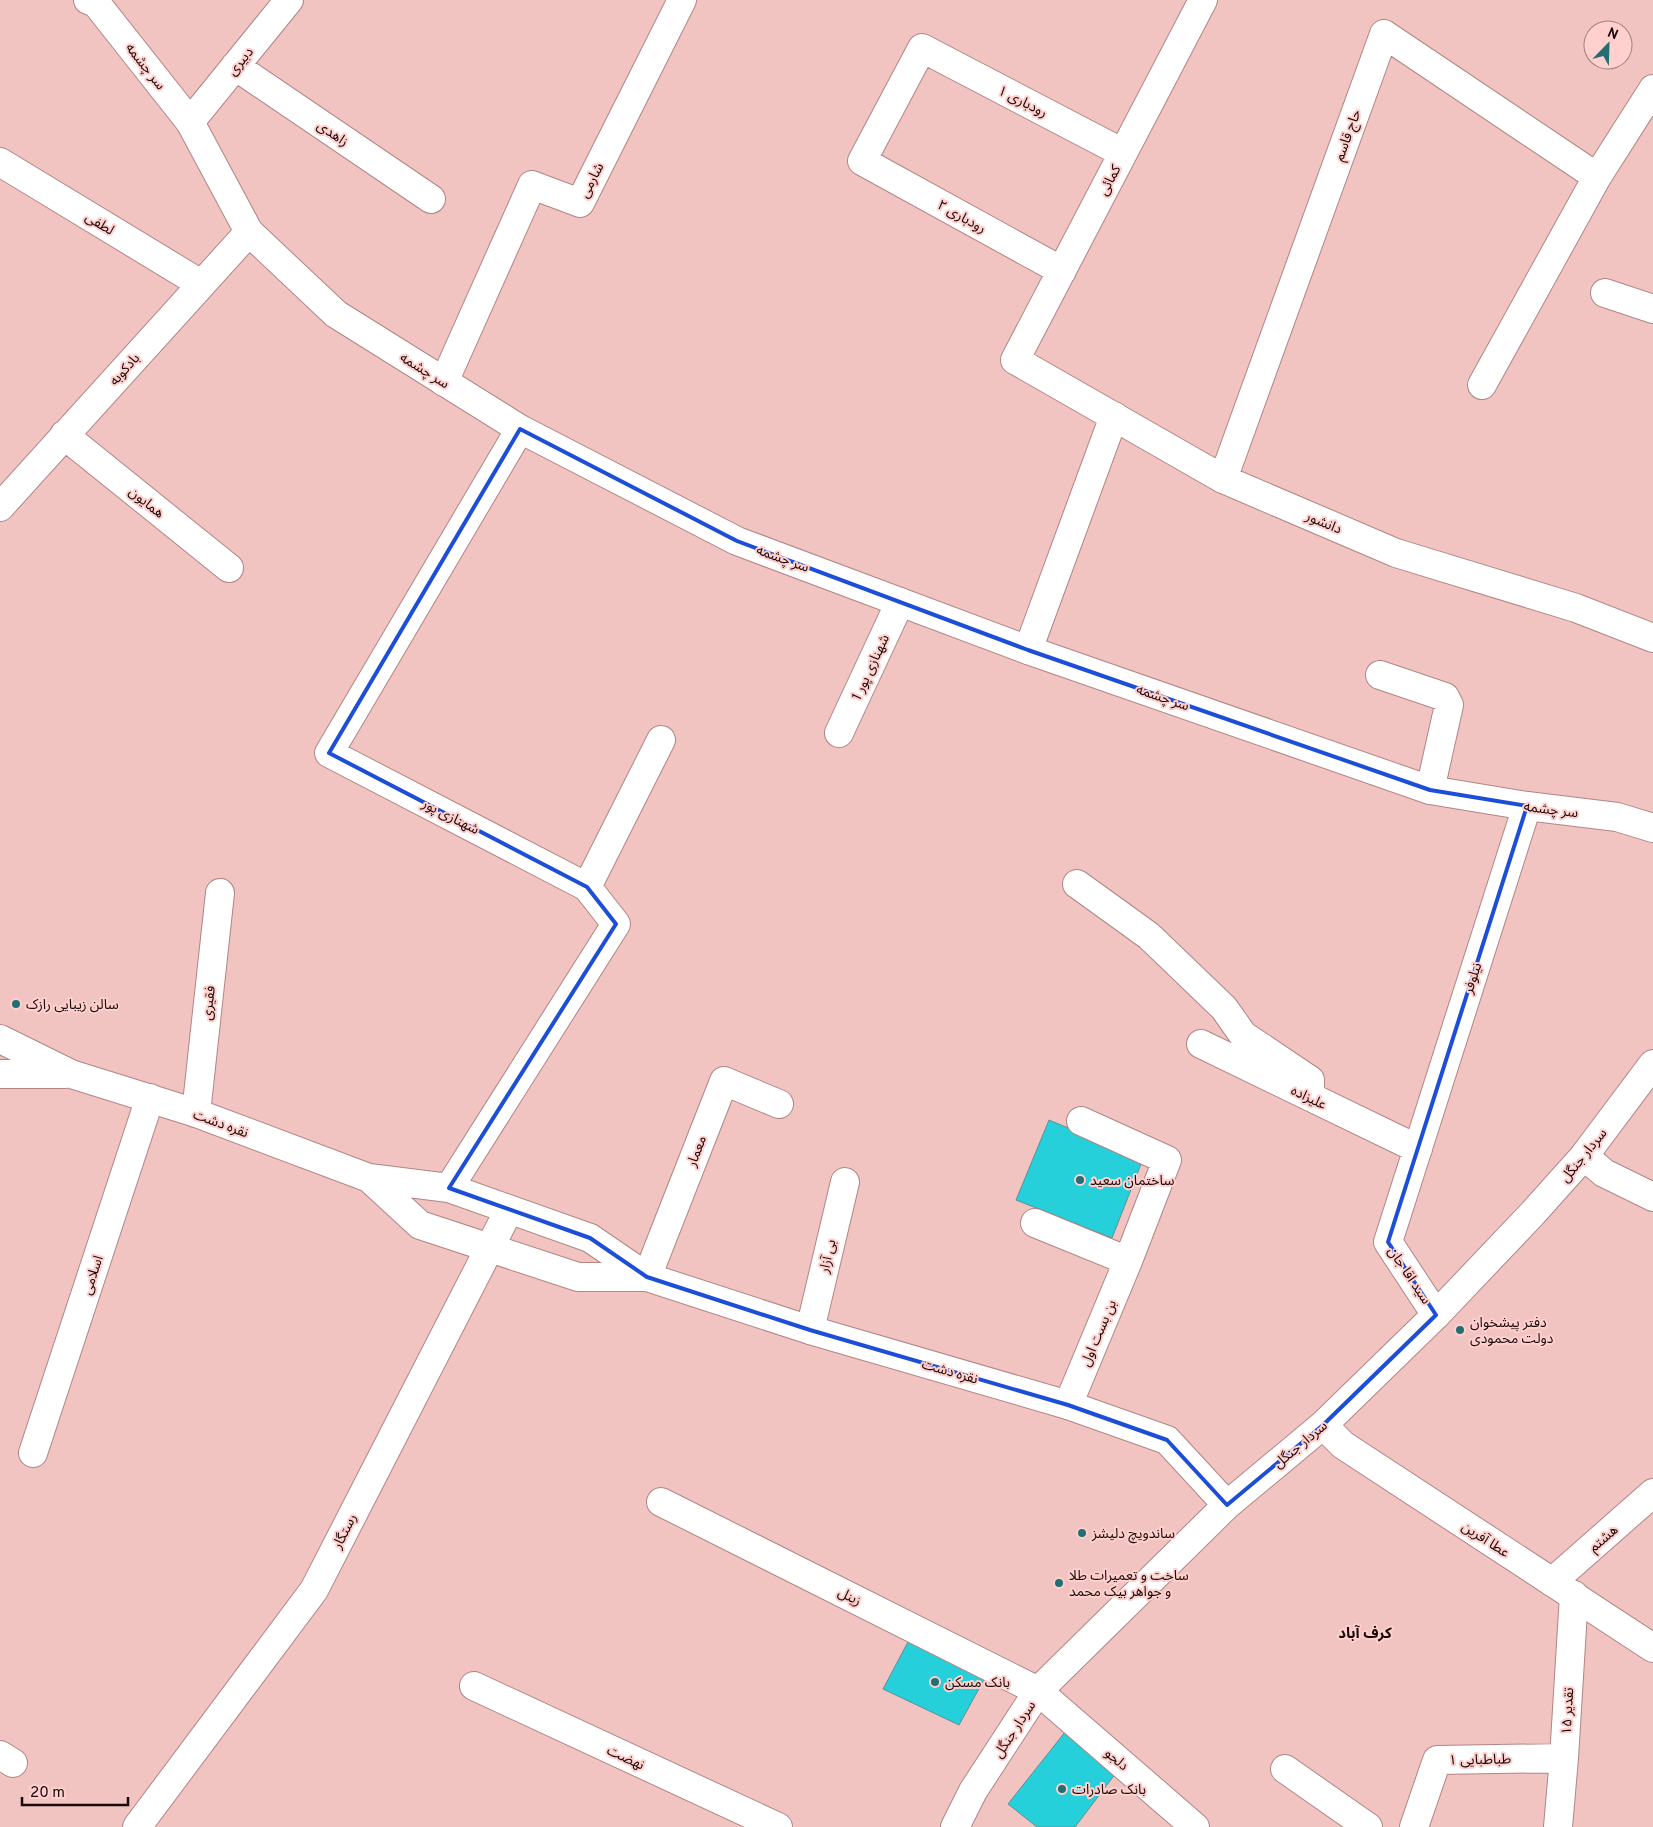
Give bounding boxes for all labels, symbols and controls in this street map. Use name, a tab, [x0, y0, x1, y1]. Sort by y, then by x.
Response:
north arrow	[1583, 20, 1633, 70]
text: N	[1605, 25, 1620, 44]
street label: سر چشمه	[121, 40, 168, 94]
street label: دبیری	[225, 44, 258, 80]
street label: رودباری ۱	[995, 83, 1050, 122]
street label: حاج قاسم	[1331, 107, 1367, 164]
street label: زاهدی	[313, 118, 351, 151]
street label: شارمی	[576, 160, 608, 201]
street label: کمائی	[1095, 162, 1125, 199]
street label: رودباری ۲	[934, 197, 989, 238]
street label: لطفی	[82, 209, 117, 240]
street label: بادکوبه	[106, 350, 144, 390]
street label: سر چشمه	[396, 350, 452, 393]
street label: همایون	[125, 484, 167, 523]
street label: دانشور	[1302, 508, 1344, 539]
street label: سر چشمه	[754, 542, 811, 577]
street label: شهنازی پور 1	[849, 632, 894, 703]
street label: سر چشمه	[1134, 681, 1191, 715]
street label: شهنازی پور	[418, 795, 482, 839]
street label: سر چشمه	[1523, 799, 1579, 822]
street label: نیلوفر	[1460, 961, 1486, 997]
street label: فقیری	[199, 985, 220, 1021]
place label: سالن زیبایی رازک	[26, 997, 119, 1014]
marker: سالن زیبایی رازک	[10, 998, 22, 1010]
street label: علیزاده	[1288, 1083, 1329, 1114]
street label: نقره دشت	[191, 1107, 251, 1142]
street label: سردار جنگل	[1557, 1125, 1611, 1187]
street label: معمار	[683, 1134, 711, 1170]
place label: ساختمان سعید	[1090, 1173, 1175, 1190]
marker: ساختمان سعید	[1074, 1174, 1086, 1186]
street label: بی آزار	[816, 1238, 841, 1276]
street label: سید اقا جان	[1383, 1244, 1434, 1308]
street label: اسلامی	[79, 1254, 108, 1297]
street label: بن بست اول	[1078, 1297, 1121, 1370]
place label: دفتر پیشخوان دولت محمودی	[1470, 1315, 1554, 1348]
marker: دفتر پیشخوان دولت محمودی	[1454, 1324, 1466, 1336]
street label: نقره دشت	[920, 1356, 980, 1389]
street label: سردار جنگل	[1271, 1418, 1331, 1473]
street label: رستگار	[329, 1511, 361, 1553]
street label: عطا آفرین	[1458, 1519, 1512, 1562]
street label: هشتم	[1586, 1522, 1623, 1557]
place label: ساندویچ دلیشز	[1091, 1526, 1175, 1544]
marker: ساندویچ دلیشز	[1076, 1527, 1088, 1539]
place label: ساخت و تعمیرات طلا و جواهر بیک محمد	[1069, 1568, 1189, 1601]
marker: ساخت و تعمیرات طلا و جواهر بیک محمد	[1053, 1577, 1065, 1589]
street label: زینل	[835, 1584, 864, 1610]
district label: کرف آباد	[1338, 1625, 1392, 1644]
place label: بانک مسکن	[945, 1675, 1010, 1692]
marker: بانک مسکن	[929, 1676, 941, 1688]
street label: تقدیر ۱۵	[1559, 1687, 1578, 1735]
street label: سردار جنگل	[990, 1698, 1040, 1762]
street label: نهضت	[604, 1742, 647, 1774]
street label: دلجو	[1101, 1745, 1132, 1775]
street label: طباطبایی ۱	[1449, 1751, 1511, 1770]
scale bar	[22, 1774, 129, 1806]
place label: بانک صادرات	[1072, 1782, 1146, 1799]
marker: بانک صادرات	[1056, 1783, 1068, 1795]
text: 20 m	[30, 1784, 65, 1803]

